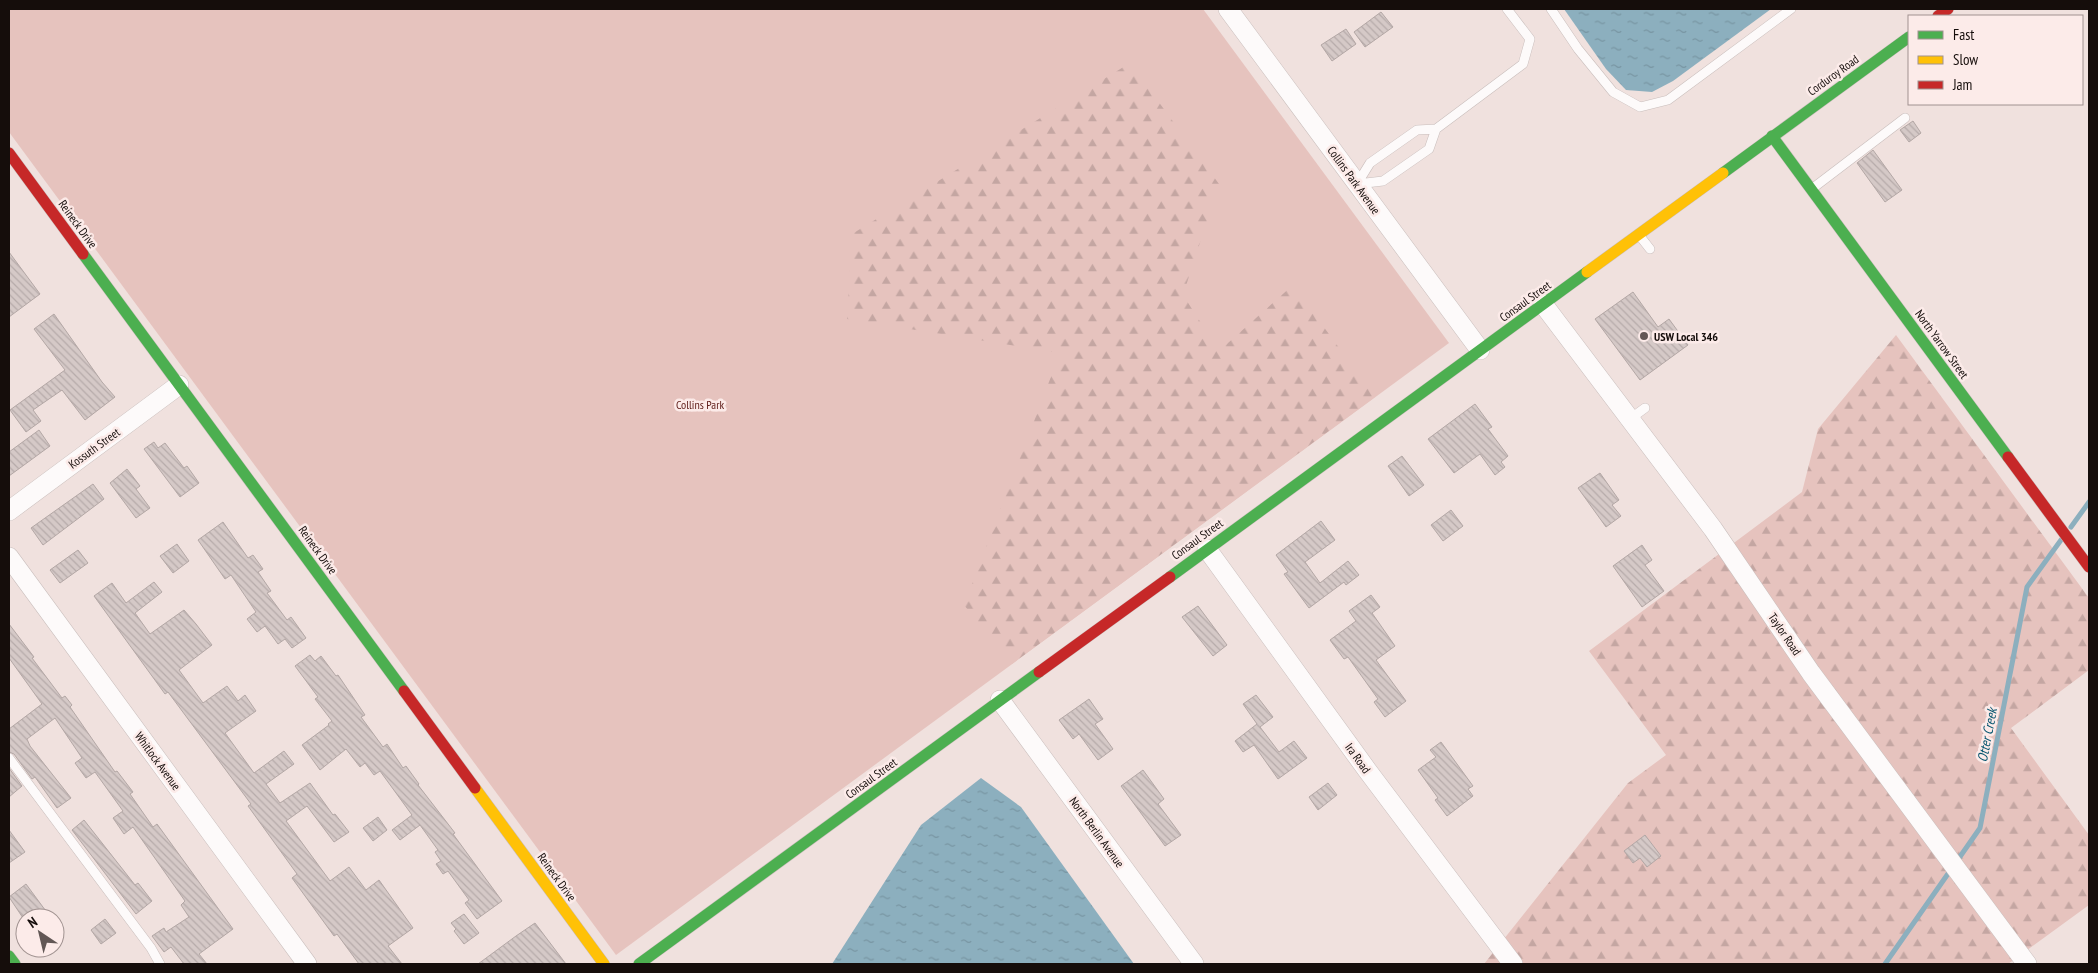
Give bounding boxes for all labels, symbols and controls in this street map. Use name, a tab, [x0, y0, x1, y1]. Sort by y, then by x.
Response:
legend	[1908, 15, 2083, 105]
text: Fast	[1953, 25, 1974, 44]
text: Slow	[1953, 50, 1978, 69]
street label: Corduroy Road	[1804, 51, 1862, 99]
text: Jam	[1952, 75, 1972, 94]
street label: Collins Park Avenue	[1324, 143, 1384, 217]
street label: Reineck Drive	[55, 197, 101, 251]
street label: Consaul Street	[1496, 277, 1554, 325]
street label: North Yarrow Street	[1912, 307, 1972, 382]
place label: USW Local 346	[1654, 329, 1718, 344]
marker: USW Local 346	[1638, 330, 1650, 342]
park label: Collins Park	[676, 397, 724, 412]
street label: Kossuth Street	[65, 424, 123, 472]
street label: Consaul Street	[1168, 515, 1226, 563]
street label: Reineck Drive	[295, 523, 341, 577]
street label: Taylor Road	[1765, 610, 1805, 658]
water label: Otter Creek	[1973, 705, 2001, 764]
street label: Whitlock Avenue	[132, 729, 184, 793]
street label: Ira Road	[1342, 740, 1374, 776]
street label: Consaul Street	[842, 754, 900, 802]
street label: North Berlin Avenue	[1066, 794, 1128, 870]
street label: Reineck Drive	[534, 850, 580, 904]
north arrow	[15, 908, 65, 958]
text: N	[24, 913, 41, 932]

